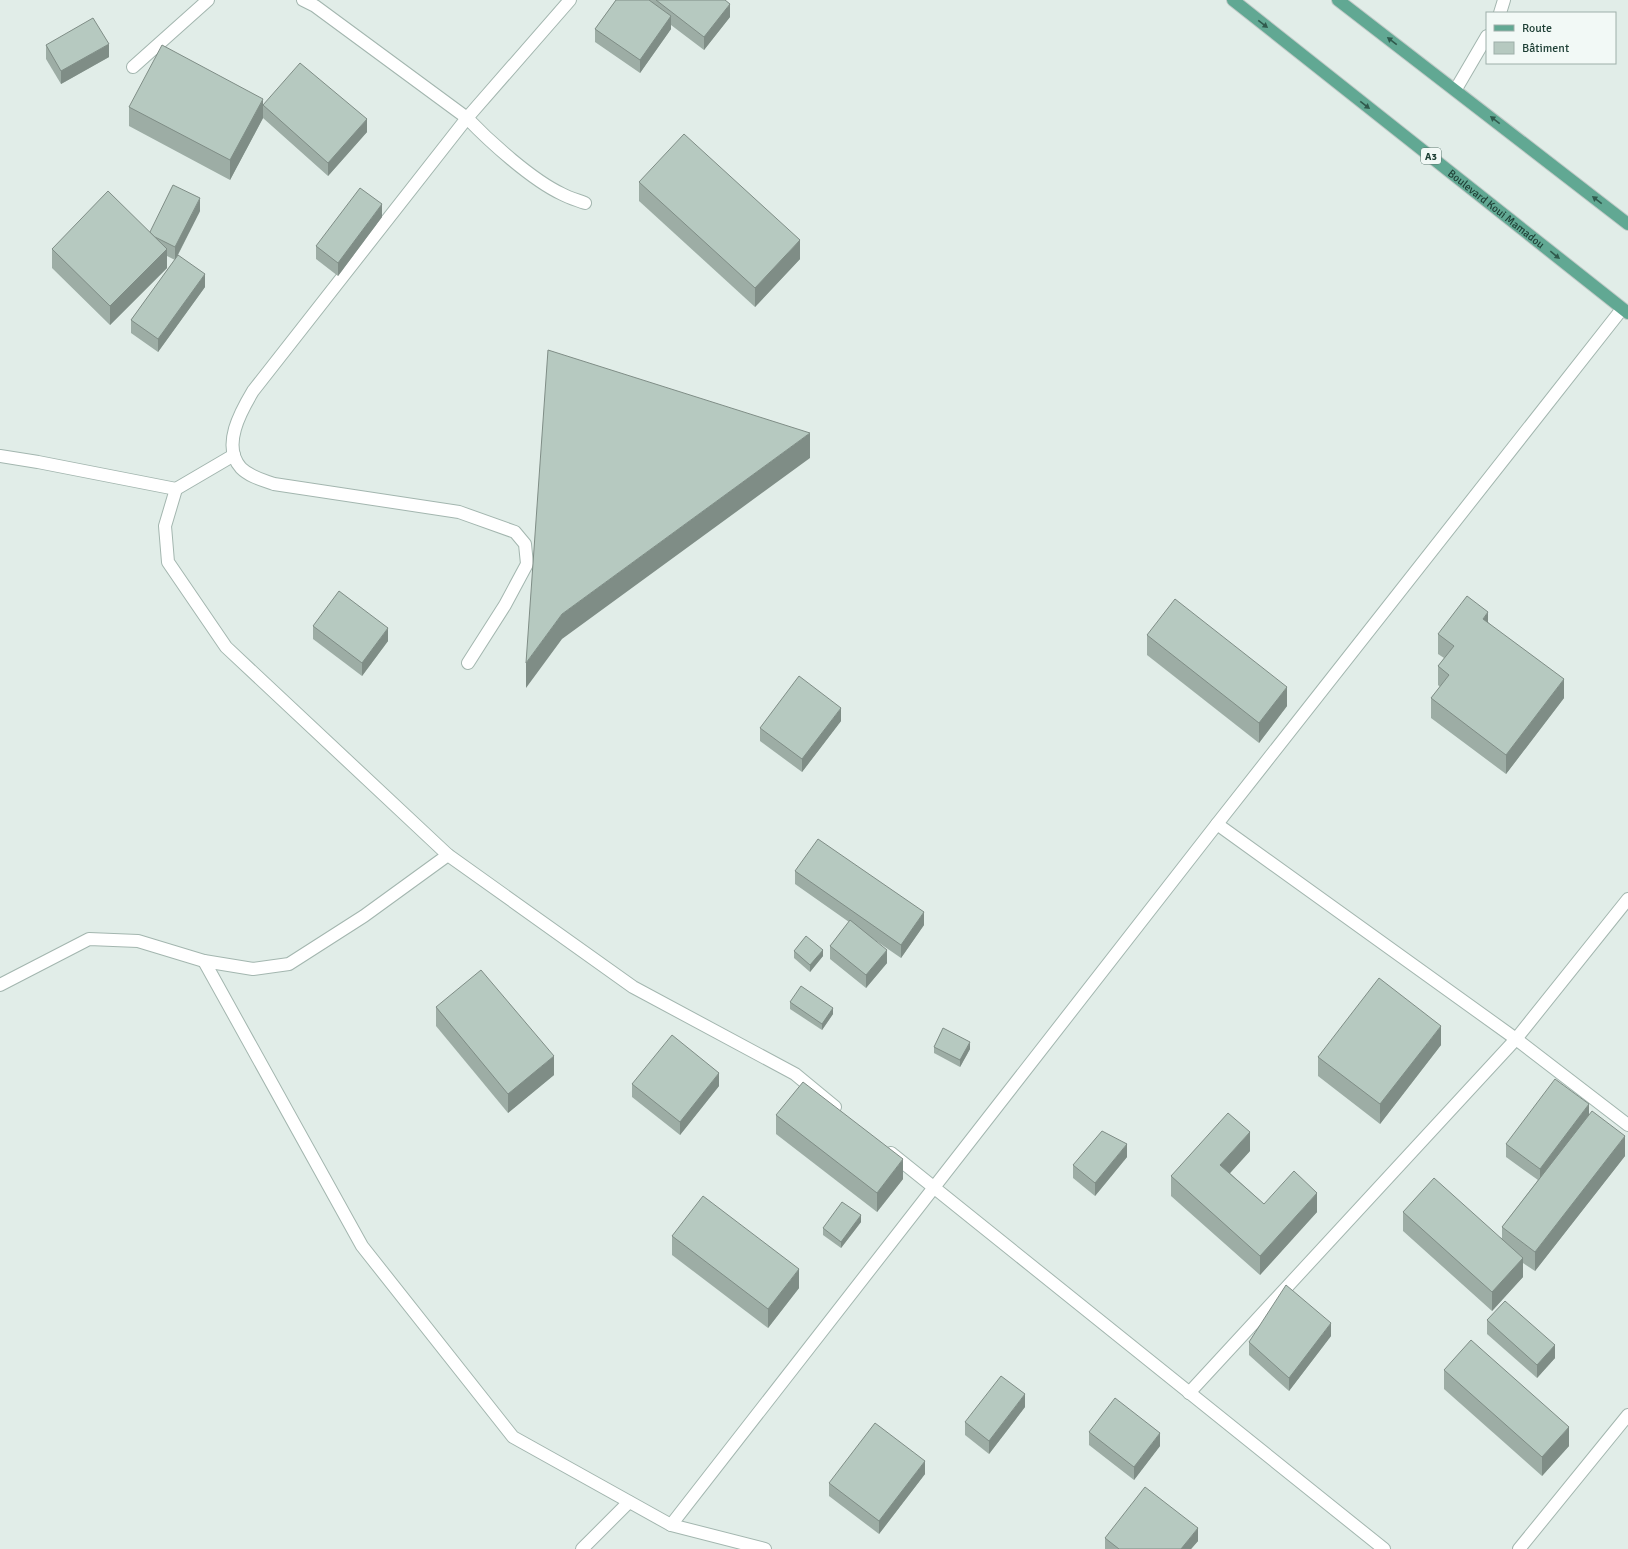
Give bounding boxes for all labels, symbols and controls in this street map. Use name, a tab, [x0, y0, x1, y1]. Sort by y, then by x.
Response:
legend	[1486, 12, 1616, 64]
one-way arrow	[1258, 20, 1269, 28]
text: Route	[1522, 21, 1552, 36]
one-way arrow	[1386, 36, 1397, 45]
text: Bâtiment	[1522, 41, 1569, 56]
one-way arrow	[1360, 100, 1371, 109]
one-way arrow	[1489, 115, 1500, 124]
road number: A3	[1421, 148, 1441, 164]
street label: Boulevard Koui Mamadou	[1445, 167, 1547, 251]
one-way arrow	[1592, 195, 1603, 204]
one-way arrow	[1549, 251, 1560, 260]

